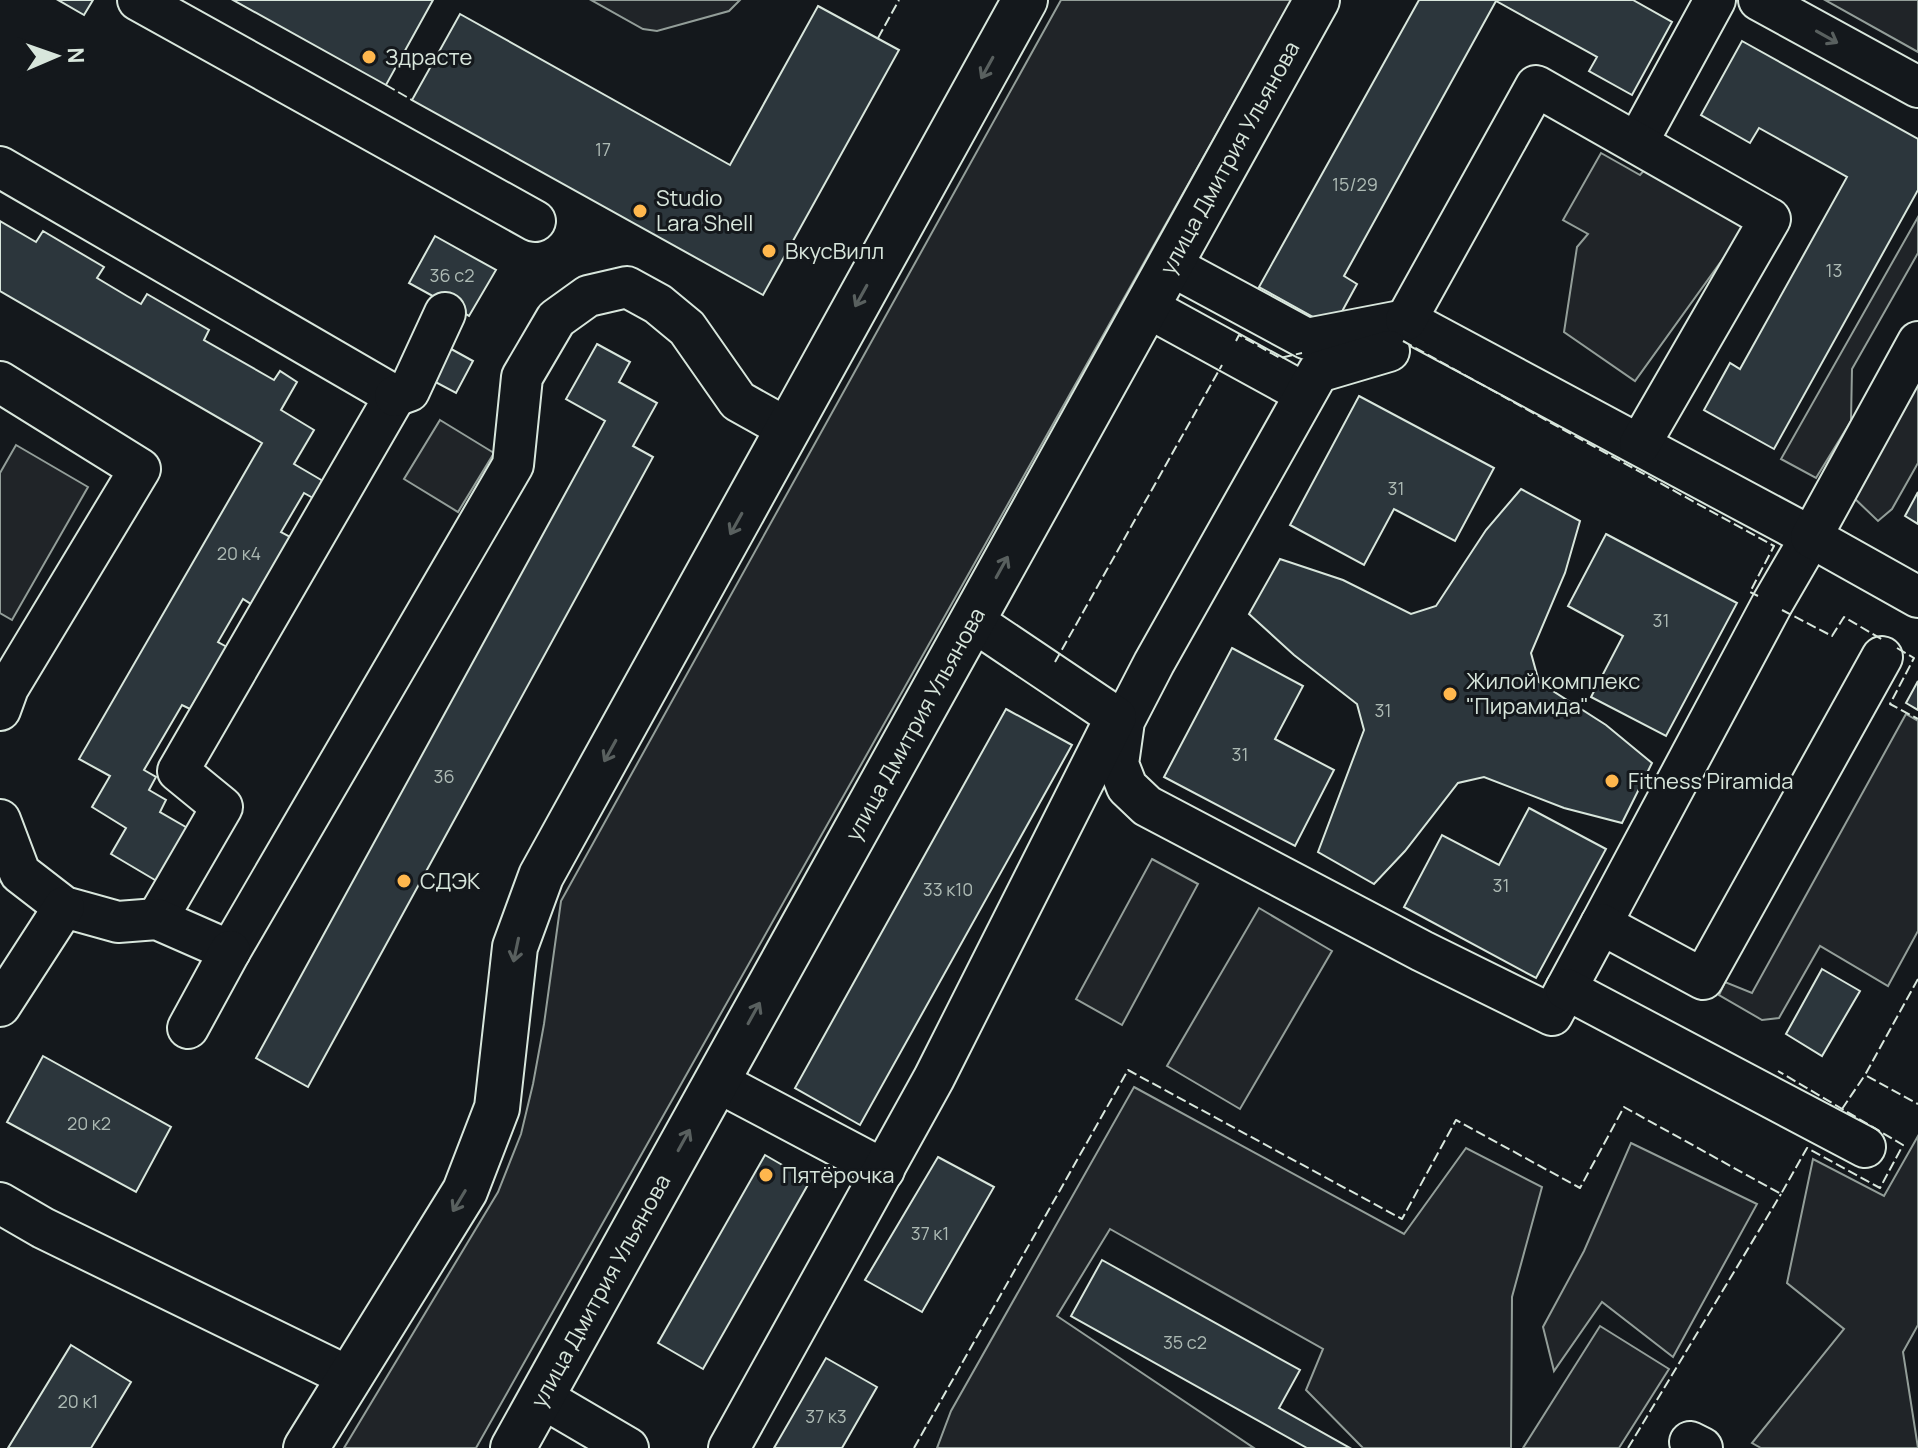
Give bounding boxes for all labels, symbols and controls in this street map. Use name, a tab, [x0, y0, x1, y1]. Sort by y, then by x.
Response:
north arrow	[16, 16, 96, 96]
one-way arrow	[1815, 30, 1839, 46]
street label: улица Дмитрия Ульянова	[1153, 36, 1306, 280]
place label: Здрасте	[385, 42, 473, 72]
text: N	[61, 47, 91, 64]
marker: Здрасте	[360, 48, 378, 66]
one-way arrow	[978, 56, 994, 79]
house number: 17	[595, 137, 611, 161]
house number: 15/29	[1332, 172, 1378, 196]
place label: Studio Lara Shell	[656, 183, 753, 238]
marker: Studio Lara Shell	[631, 202, 649, 220]
place label: ВкусВилл	[785, 236, 884, 266]
marker: ВкусВилл	[760, 242, 778, 260]
house number: 13	[1826, 258, 1842, 282]
house number: 36 с2	[430, 263, 474, 287]
one-way arrow	[853, 283, 868, 307]
house number: 31	[1388, 476, 1404, 500]
one-way arrow	[728, 511, 743, 535]
house number: 20 к4	[217, 541, 261, 565]
one-way arrow	[994, 556, 1010, 579]
street label: улица Дмитрия Ульянова	[838, 602, 992, 846]
house number: 31	[1653, 608, 1669, 632]
place label: Жилой комплекс "Пирамида"	[1466, 666, 1641, 721]
marker: Жилой комплекс "Пирамида"	[1441, 685, 1459, 703]
house number: 31	[1375, 698, 1391, 722]
one-way arrow	[602, 739, 618, 762]
house number: 31	[1232, 742, 1248, 766]
house number: 36	[433, 764, 455, 788]
place label: Fitness Piramida	[1628, 766, 1794, 796]
marker: Fitness Piramida	[1603, 772, 1621, 790]
place label: СДЭК	[420, 866, 481, 896]
marker: СДЭК	[395, 872, 413, 890]
house number: 31	[1493, 873, 1509, 897]
house number: 33 к10	[923, 877, 973, 901]
one-way arrow	[507, 936, 522, 962]
one-way arrow	[747, 1002, 763, 1025]
house number: 20 к2	[67, 1111, 111, 1135]
one-way arrow	[677, 1128, 692, 1152]
place label: Пятёрочка	[782, 1160, 895, 1190]
marker: Пятёрочка	[757, 1166, 775, 1184]
street label: улица Дмитрия Ульянова	[524, 1169, 677, 1413]
one-way arrow	[451, 1189, 467, 1212]
house number: 37 к1	[911, 1221, 949, 1245]
house number: 35 с2	[1163, 1330, 1207, 1354]
house number: 20 к1	[58, 1389, 98, 1413]
house number: 37 к3	[805, 1404, 847, 1428]

